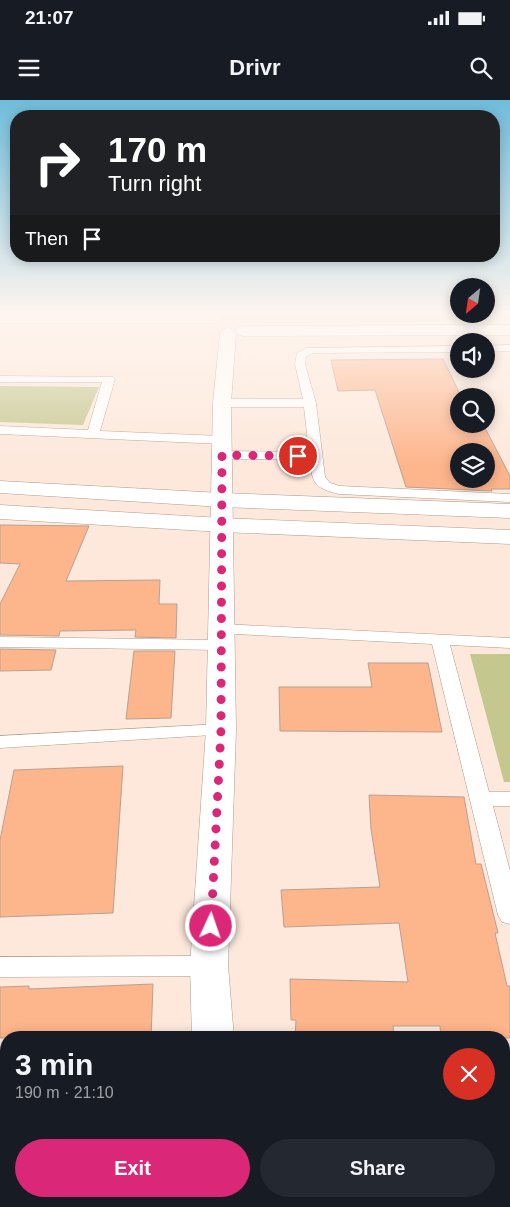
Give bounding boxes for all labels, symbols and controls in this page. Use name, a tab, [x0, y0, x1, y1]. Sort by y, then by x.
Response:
text: 21:07	[25, 7, 74, 28]
icon: menu	[15, 54, 43, 82]
icon: search	[467, 54, 495, 82]
text: Drivr	[229, 55, 281, 80]
icon: right	[25, 130, 90, 195]
text: 170 m	[108, 130, 207, 169]
text: Turn right	[108, 171, 201, 196]
icon: arrive	[78, 225, 106, 253]
text: Then	[25, 228, 68, 249]
north arrow	[450, 278, 495, 322]
map controls	[450, 278, 495, 488]
button: sound	[450, 333, 495, 378]
button: search	[450, 388, 495, 433]
pin	[277, 435, 319, 477]
icon: arrive	[284, 442, 312, 470]
button: layers	[450, 443, 495, 488]
position arrow	[184, 899, 236, 951]
text: 3 min	[15, 1048, 93, 1081]
button: close	[443, 1048, 495, 1100]
text: 190 m · 21:10	[15, 1084, 114, 1101]
button: Exit	[15, 1139, 250, 1197]
button: Share	[260, 1139, 495, 1197]

